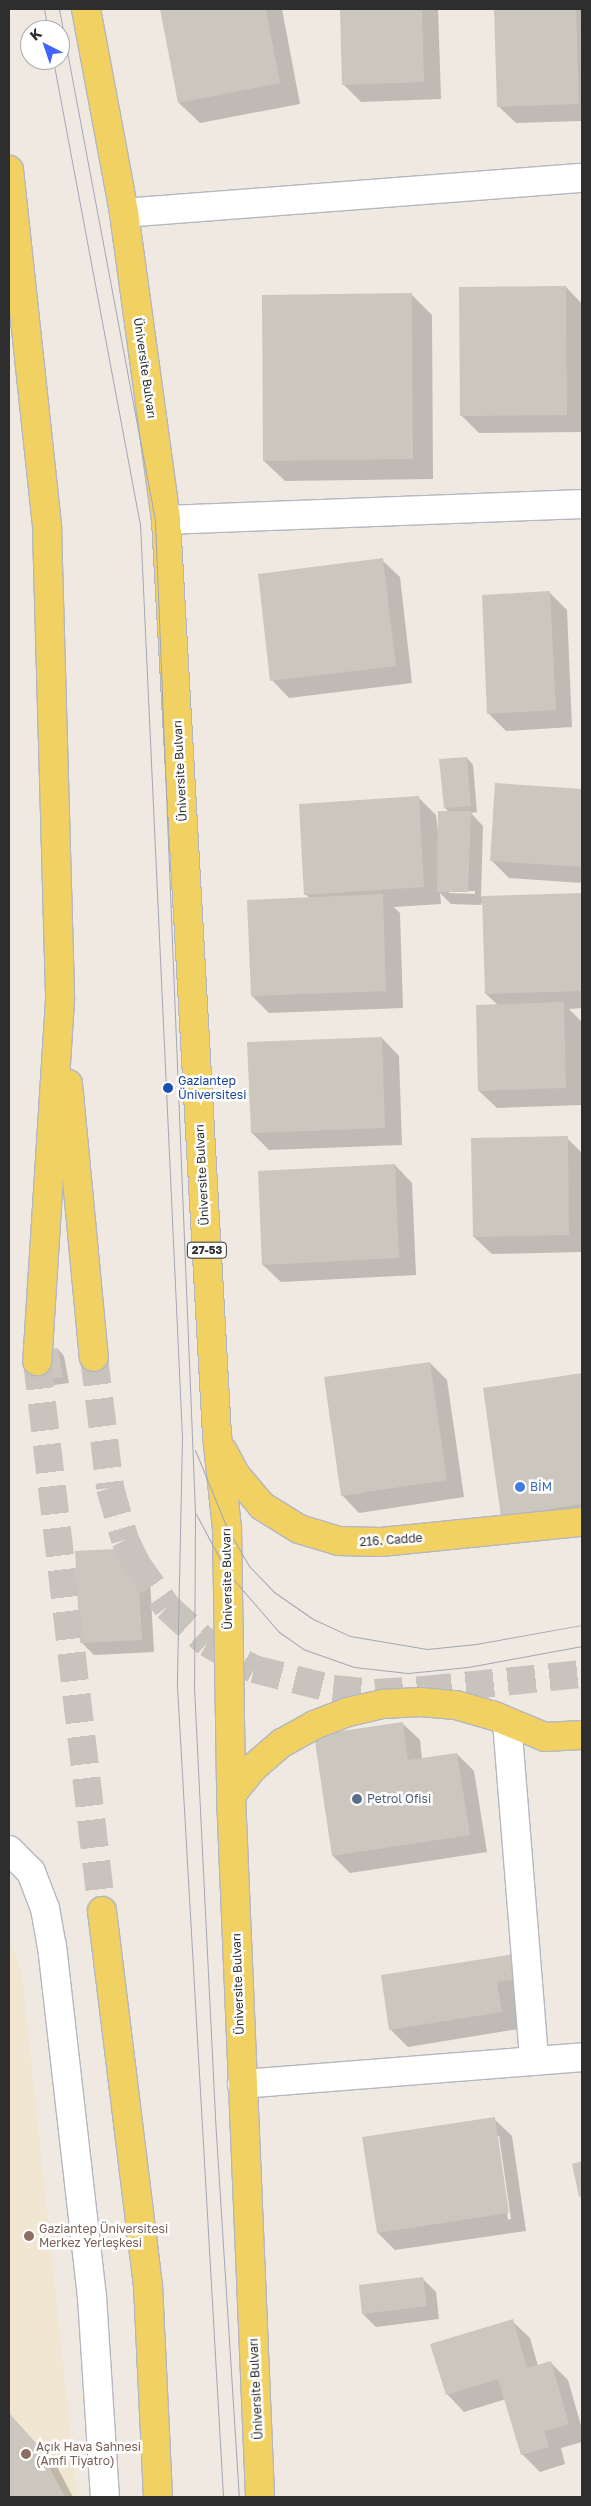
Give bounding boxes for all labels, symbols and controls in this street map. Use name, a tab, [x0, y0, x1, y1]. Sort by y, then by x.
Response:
north arrow	[20, 20, 70, 70]
text: K	[26, 24, 45, 44]
street label: Üniversite Bulvarı	[131, 317, 159, 419]
street label: Üniversite Bulvarı	[170, 720, 190, 822]
place label: Gaziantep Üniversitesi	[178, 1074, 246, 1102]
marker: Gaziantep Üniversitesi	[162, 1082, 174, 1094]
street label: Üniversite Bulvarı	[192, 1124, 212, 1226]
road number: 27-53	[186, 1242, 228, 1258]
place label: BİM	[530, 1480, 552, 1494]
marker: BİM	[514, 1481, 526, 1493]
street label: Üniversite Bulvarı	[219, 1528, 235, 1630]
street label: 216. Cadde	[359, 1531, 423, 1549]
place label: Petrol Ofisi	[367, 1792, 431, 1806]
marker: Petrol Ofisi	[351, 1793, 363, 1805]
street label: Üniversite Bulvarı	[229, 1933, 247, 2035]
place label: Gaziantep Üniversitesi Merkez Yerleşkesi	[39, 2222, 168, 2250]
marker: Gaziantep Üniversitesi Merkez Yerleşkesi	[23, 2230, 35, 2242]
street label: Üniversite Bulvarı	[246, 2338, 266, 2440]
place label: Açık Hava Sahnesi (Amfi Tiyatro)	[36, 2440, 141, 2468]
marker: Açık Hava Sahnesi (Amfi Tiyatro)	[20, 2448, 32, 2460]

